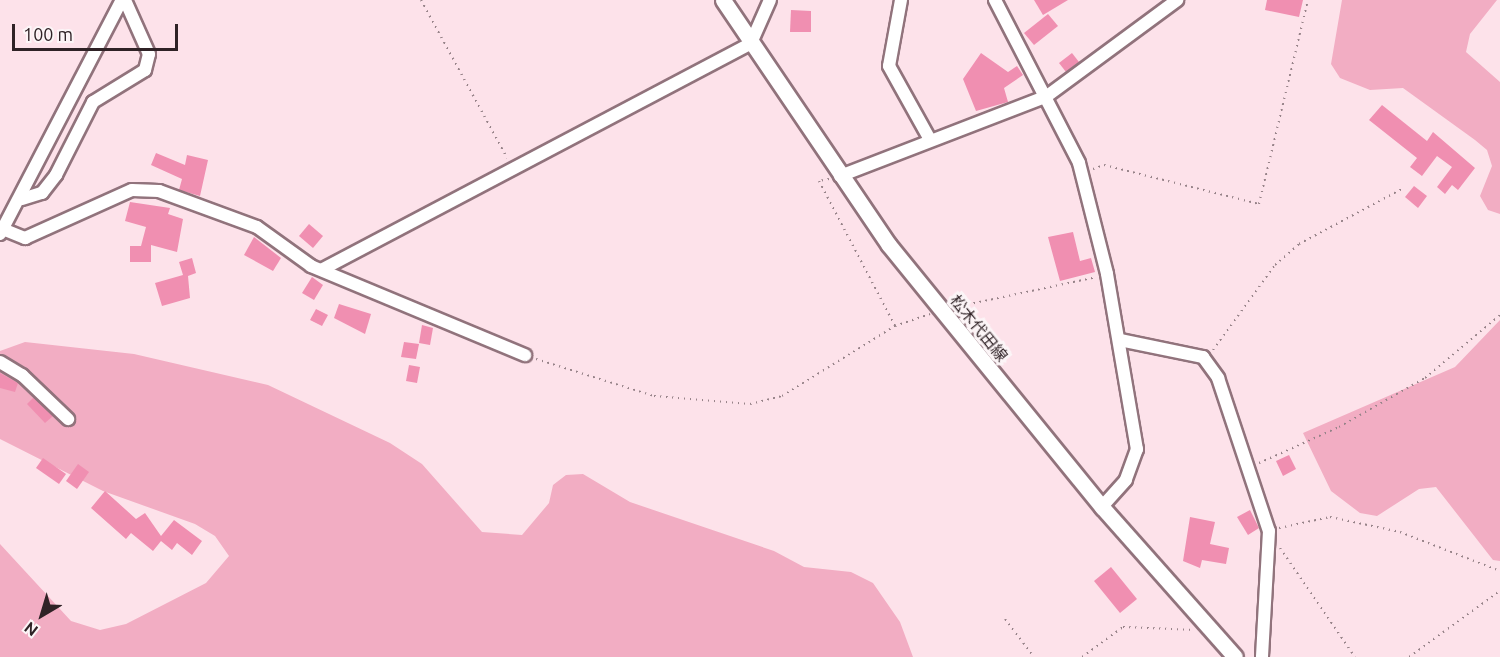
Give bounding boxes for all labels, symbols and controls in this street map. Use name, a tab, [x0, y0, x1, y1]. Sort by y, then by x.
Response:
scale bar	[15, 12, 182, 50]
text: 100 m	[23, 24, 73, 44]
street label: 松木代田線	[946, 291, 1012, 365]
north arrow	[12, 585, 72, 645]
text: N	[21, 618, 41, 640]

